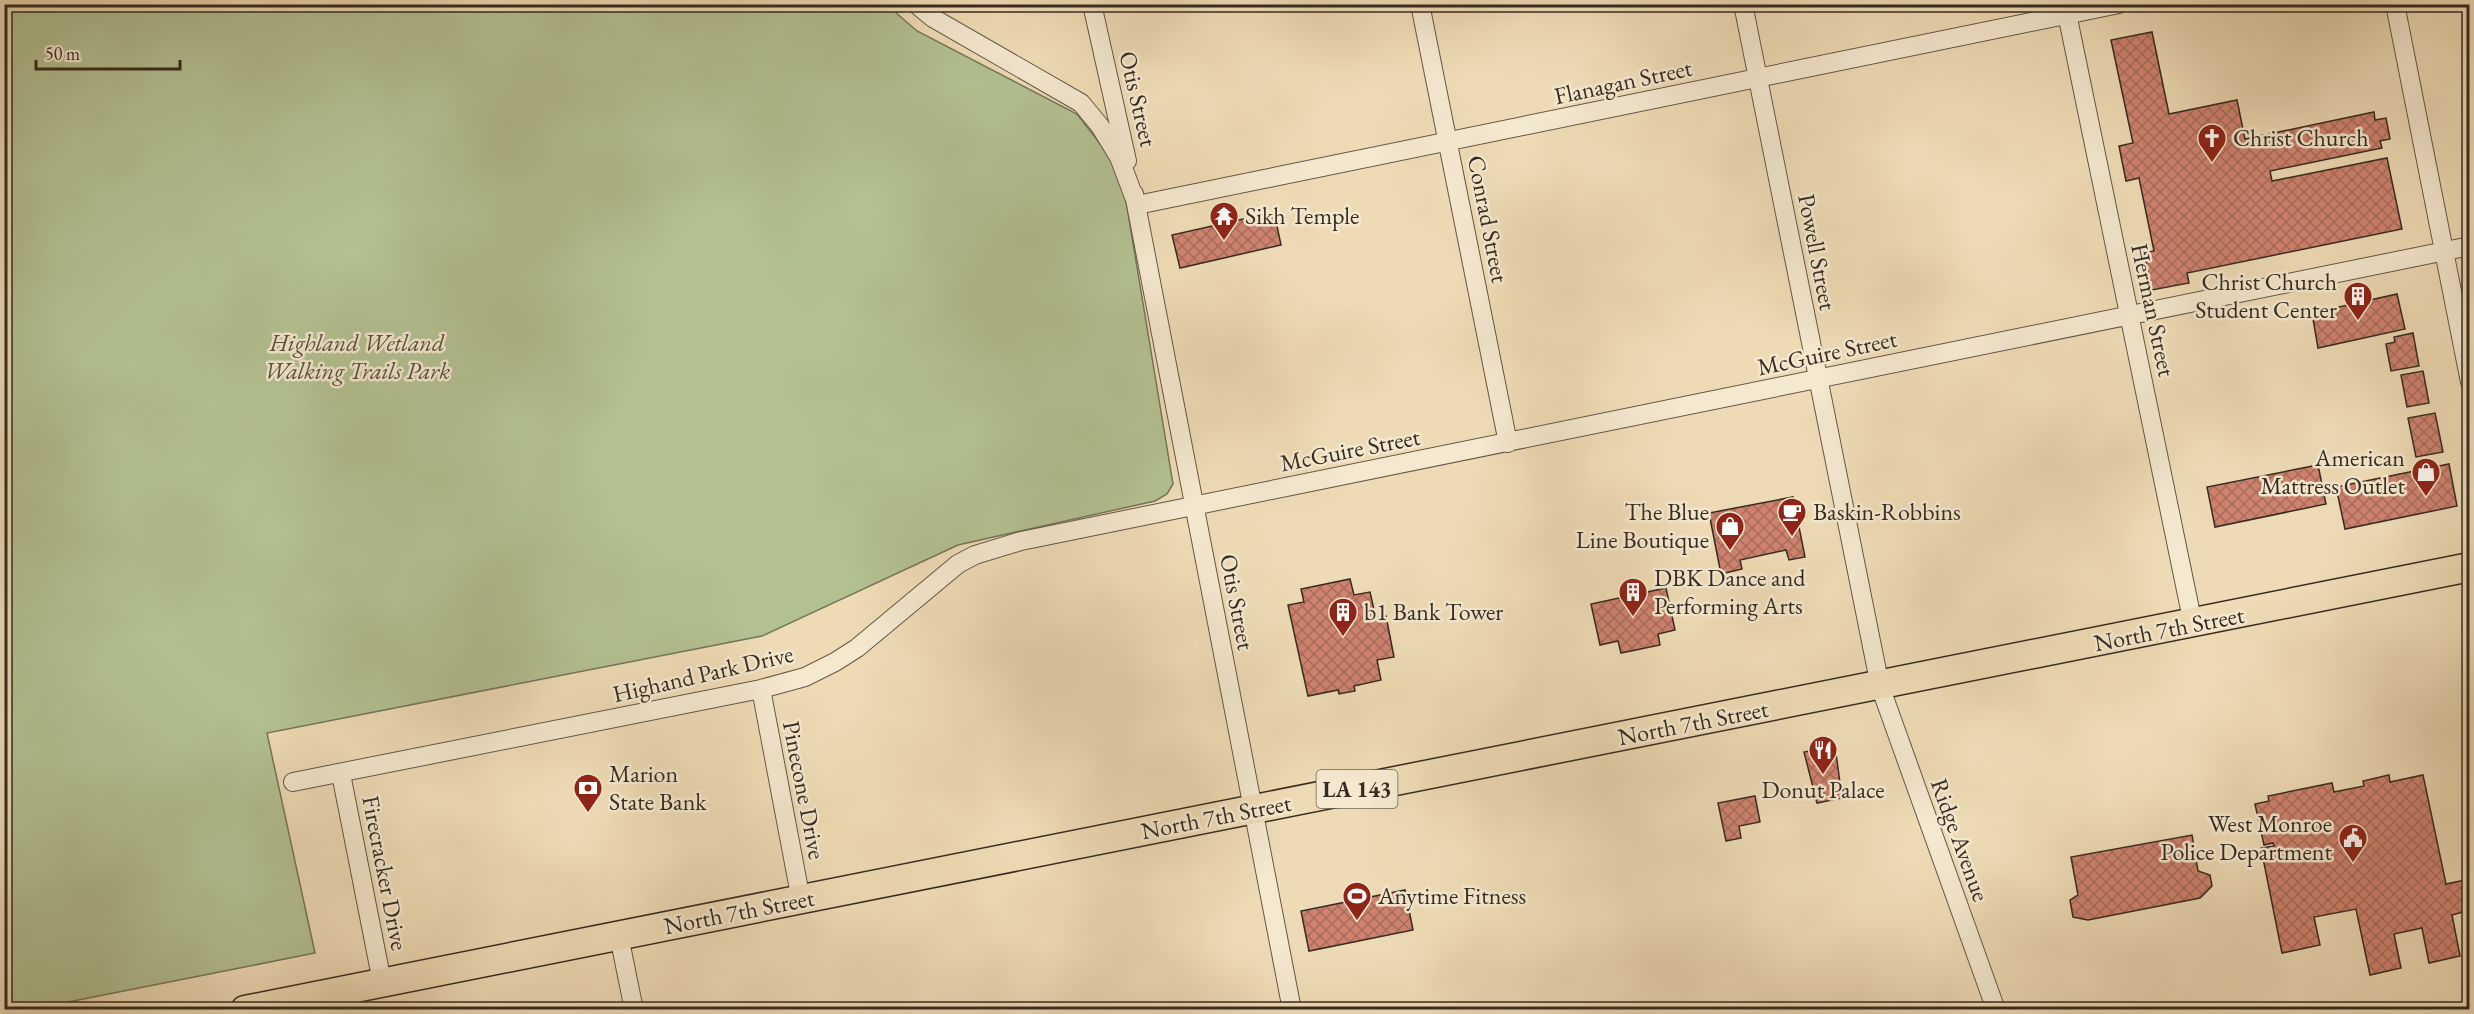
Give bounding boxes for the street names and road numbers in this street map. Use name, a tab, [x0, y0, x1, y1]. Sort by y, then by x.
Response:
street label: Otis Street	[1112, 48, 1165, 150]
street label: Flanagan Street	[1551, 52, 1695, 111]
street label: Conrad Street	[1461, 153, 1516, 286]
street label: Powell Street	[1791, 191, 1844, 313]
street label: Herman Street	[2124, 241, 2183, 380]
street label: McGuire Street	[1754, 323, 1900, 382]
street label: McGuire Street	[1277, 421, 1423, 478]
street label: Otis Street	[1213, 551, 1262, 653]
street label: North 7th Street	[2091, 599, 2247, 658]
street label: Highand Park Drive	[610, 638, 796, 709]
street label: North 7th Street	[1615, 693, 1771, 752]
street label: Pinecone Drive	[776, 718, 833, 862]
road number: LA 143	[1316, 770, 1398, 808]
street label: Ridge Avenue	[1924, 774, 1997, 906]
street label: North 7th Street	[1138, 787, 1294, 846]
street label: Firecracker Drive	[355, 793, 416, 953]
street label: North 7th Street	[661, 882, 817, 941]

